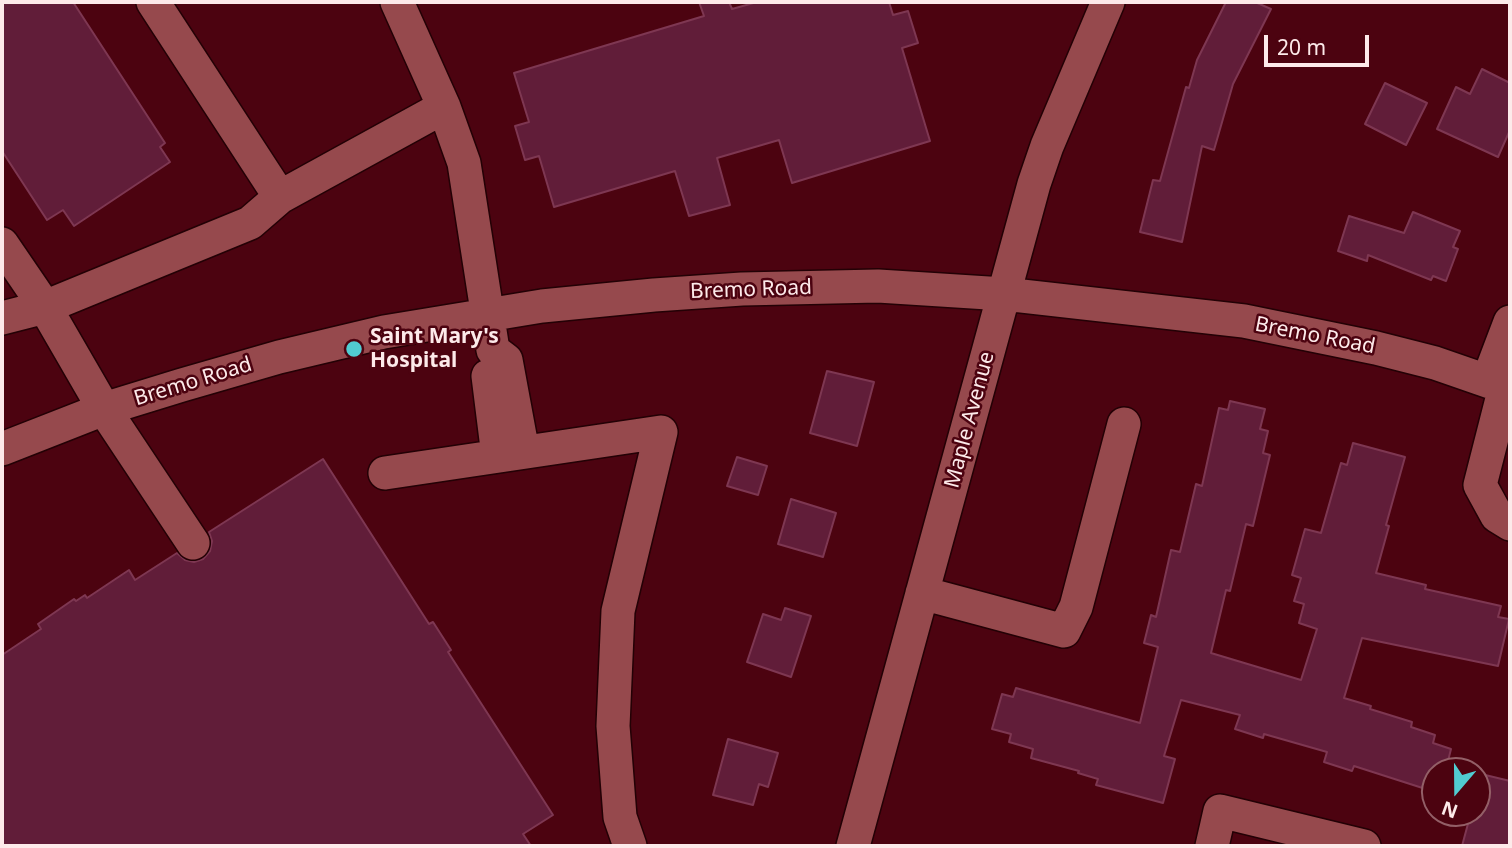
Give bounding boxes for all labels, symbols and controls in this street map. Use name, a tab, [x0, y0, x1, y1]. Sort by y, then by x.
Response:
scale bar	[1267, 21, 1372, 65]
text: 20 m	[1277, 33, 1326, 61]
street label: Bremo Road	[690, 275, 812, 305]
street label: Bremo Road	[1253, 312, 1377, 360]
place label: Saint Mary's Hospital	[370, 324, 499, 374]
marker: Saint Mary's Hospital	[344, 339, 364, 359]
street label: Maple Avenue	[940, 349, 1000, 491]
street label: Bremo Road	[131, 352, 255, 412]
north arrow	[1421, 757, 1491, 827]
text: N	[1438, 795, 1461, 825]

